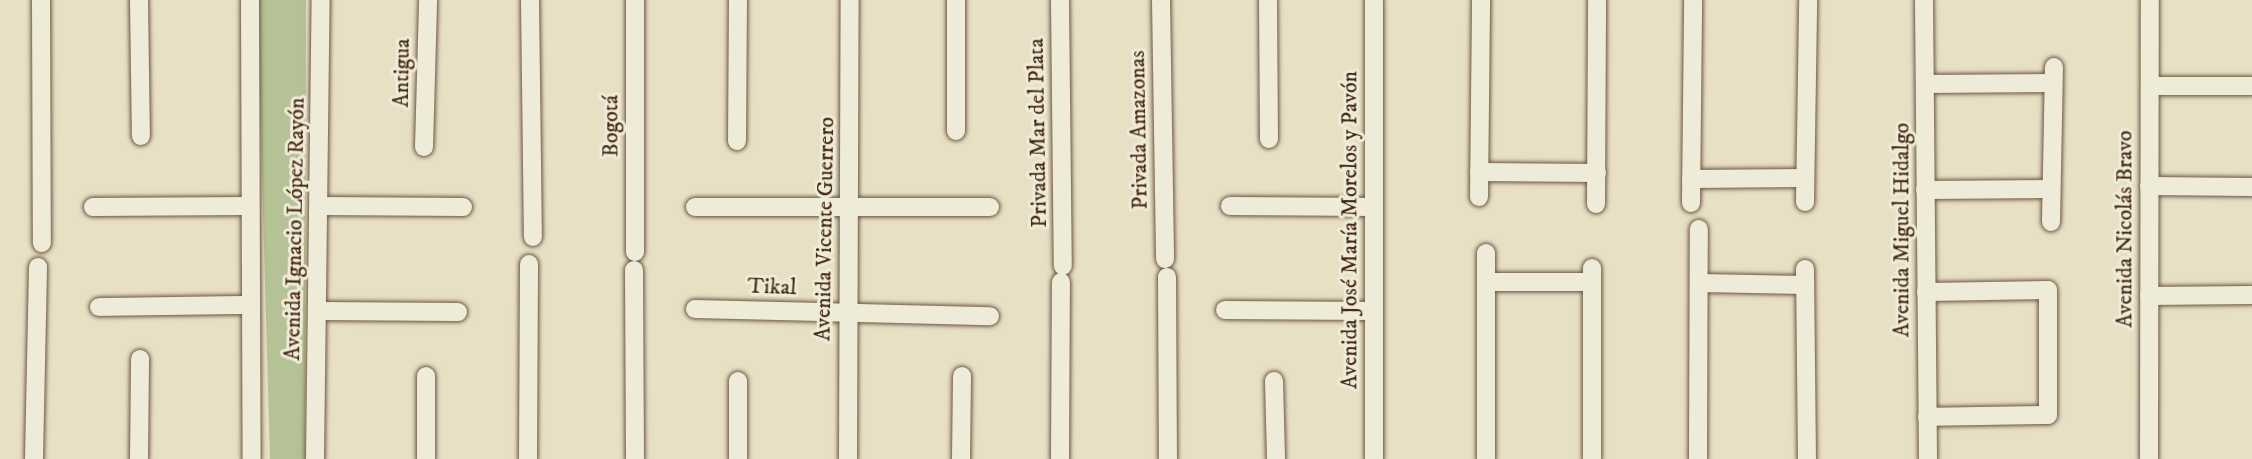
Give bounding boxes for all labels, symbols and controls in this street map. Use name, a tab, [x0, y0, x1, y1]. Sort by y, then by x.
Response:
street label: Antigua	[388, 38, 416, 108]
street label: Privada Mar del Plata	[1023, 38, 1053, 228]
street label: Privada Amazonas	[1124, 50, 1154, 210]
street label: Avenida José María Morelos y Pavón	[1337, 71, 1363, 389]
street label: Bogotá	[598, 95, 624, 157]
street label: Avenida Ignacio López Rayón	[280, 97, 310, 361]
street label: Avenida Vicente Guerrero	[810, 117, 840, 341]
street label: Avenida Miguel Hidalgo	[1889, 123, 1915, 337]
street label: Avenida Nicolás Bravo	[2112, 130, 2138, 328]
street label: Tikal	[747, 273, 797, 301]

